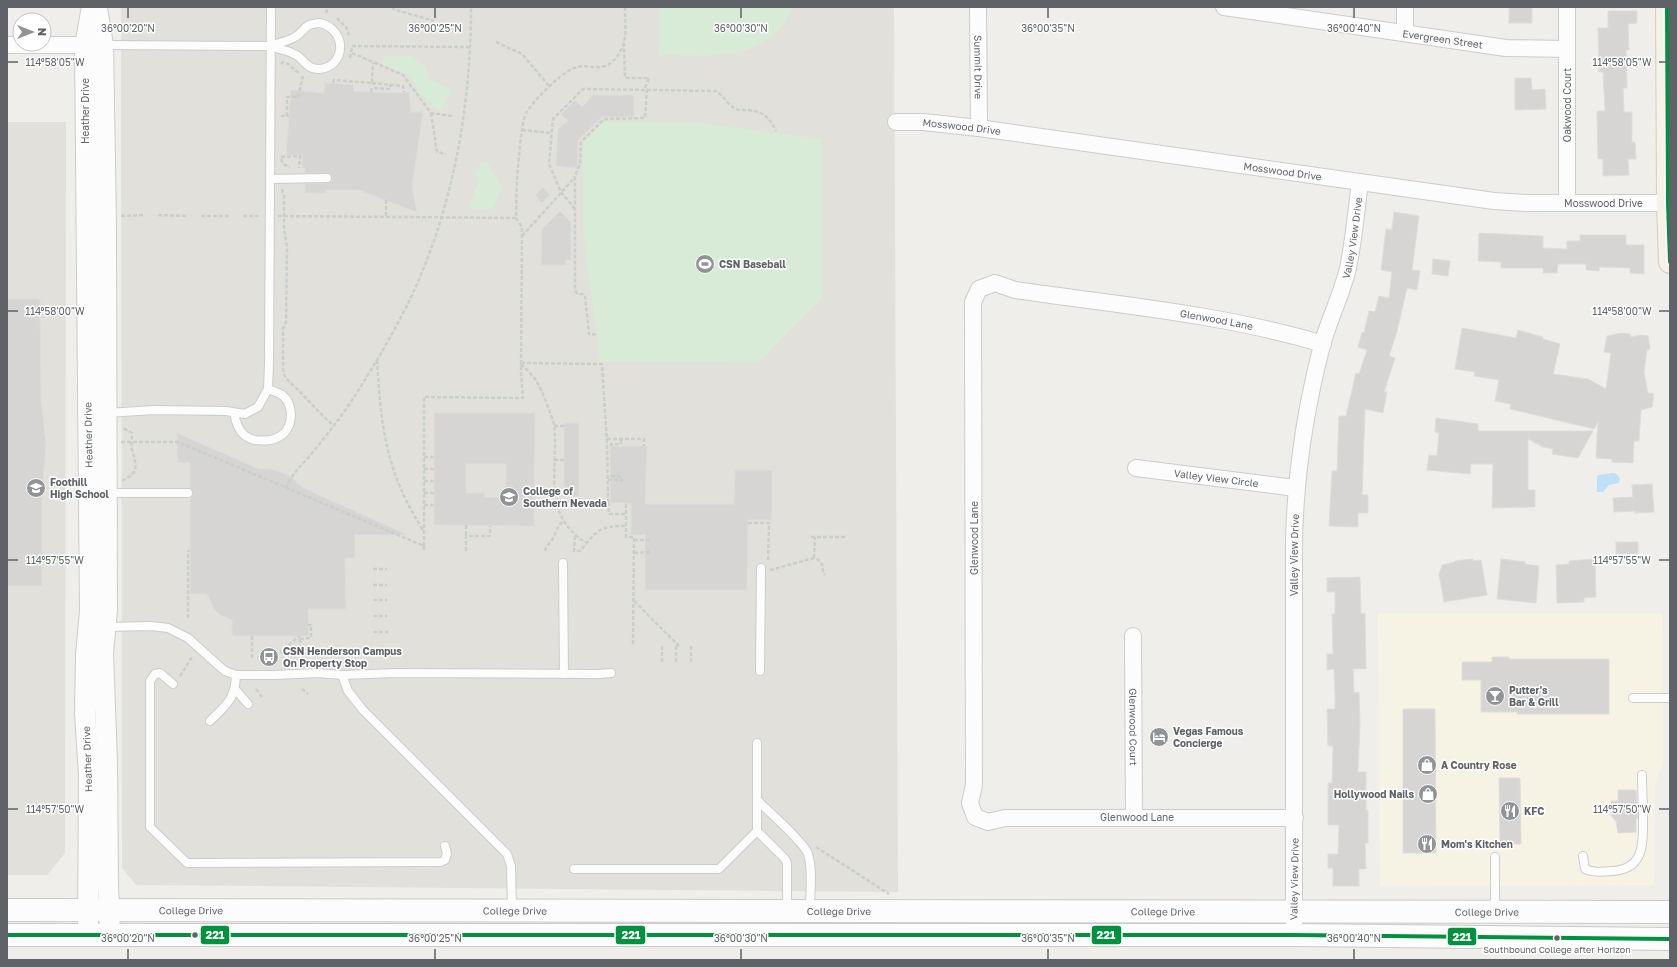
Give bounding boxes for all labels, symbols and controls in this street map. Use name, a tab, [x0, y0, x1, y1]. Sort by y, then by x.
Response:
north arrow	[12, 12, 52, 52]
text: 36°00'20"N	[101, 22, 155, 34]
text: 36°00'25"N	[408, 22, 462, 34]
text: 36°00'30"N	[714, 22, 768, 34]
text: 36°00'35"N	[1021, 22, 1075, 34]
text: 36°00'40"N	[1327, 22, 1381, 34]
street label: Evergreen Street	[1402, 27, 1484, 51]
text: N	[36, 28, 49, 36]
street label: Summit Drive	[972, 35, 985, 99]
text: 114°58'05"W	[26, 56, 85, 68]
text: 114°58'05"W	[1593, 56, 1652, 68]
street label: Oakwood Court	[1561, 68, 1573, 142]
street label: Heather Drive	[79, 78, 91, 144]
street label: Mosswood Drive	[922, 116, 1002, 137]
street label: Mosswood Drive	[1243, 160, 1323, 183]
street label: Valley View Drive	[1339, 196, 1364, 280]
street label: Mosswood Drive	[1564, 197, 1643, 209]
sports icon: CSN Baseball	[694, 253, 716, 275]
place label: CSN Baseball	[719, 258, 787, 270]
text: 114°58'00"W	[25, 305, 85, 317]
text: 114°58'00"W	[1592, 305, 1652, 317]
street label: Glenwood Lane	[1179, 307, 1254, 332]
street label: Heather Drive	[81, 402, 95, 468]
street label: Valley View Circle	[1173, 467, 1260, 489]
place label: Foothill High School	[50, 476, 110, 500]
school or university icon: Foothill High School	[25, 477, 47, 499]
place label: College of Southern Nevada	[523, 485, 607, 509]
school or university icon: College of Southern Nevada	[498, 486, 520, 508]
street label: Glenwood Lane	[968, 501, 980, 575]
street label: Valley View Drive	[1288, 513, 1301, 596]
text: 114°57'55"W	[26, 554, 84, 566]
text: 114°57'55"W	[1593, 554, 1651, 566]
place label: CSN Henderson Campus On Property Stop	[283, 645, 402, 669]
bus stop icon: CSN Henderson Campus On Property Stop	[258, 646, 280, 668]
place label: Putter's Bar & Grill	[1509, 684, 1559, 708]
bar icon: Putter's Bar & Grill	[1484, 685, 1506, 707]
street label: Glenwood Court	[1127, 688, 1140, 766]
place label: Vegas Famous Concierge	[1173, 725, 1244, 749]
street label: Heather Drive	[80, 726, 94, 792]
hotel icon: Vegas Famous Concierge	[1148, 726, 1170, 748]
shop icon: A Country Rose	[1416, 754, 1438, 776]
place label: A Country Rose	[1441, 759, 1517, 771]
shop icon: Hollywood Nails	[1417, 783, 1439, 805]
place label: Hollywood Nails	[1334, 788, 1414, 800]
restaurant icon: KFC	[1499, 800, 1521, 822]
text: 114°57'50"W	[26, 803, 84, 815]
text: 114°57'50"W	[1593, 803, 1651, 815]
place label: KFC	[1524, 805, 1544, 817]
street label: Glenwood Lane	[1100, 811, 1174, 823]
restaurant icon: Mom's Kitchen	[1416, 833, 1438, 855]
street label: Valley View Drive	[1287, 838, 1301, 920]
place label: Mom's Kitchen	[1441, 838, 1513, 850]
street label: College Drive	[159, 904, 223, 916]
street label: College Drive	[483, 905, 547, 917]
street label: College Drive	[807, 905, 871, 917]
street label: College Drive	[1131, 905, 1195, 917]
street label: College Drive	[1455, 906, 1519, 918]
line badge: 221	[200, 925, 230, 945]
line badge: 221	[615, 925, 646, 945]
line badge: 221	[1091, 925, 1122, 945]
line badge: 221	[1447, 927, 1477, 946]
text: 221	[205, 928, 225, 941]
text: 221	[621, 928, 641, 941]
text: 221	[1096, 928, 1116, 941]
unlabelled marker	[190, 930, 200, 940]
text: 221	[1452, 930, 1472, 943]
text: 36°00'20"N	[101, 932, 155, 944]
text: 36°00'25"N	[408, 932, 462, 944]
text: 36°00'30"N	[714, 932, 768, 944]
text: 36°00'35"N	[1021, 932, 1075, 944]
text: 36°00'40"N	[1327, 932, 1381, 944]
marker: Southbound College after Horizon	[1552, 933, 1562, 943]
place label: Southbound College after Horizon	[1483, 944, 1631, 955]

